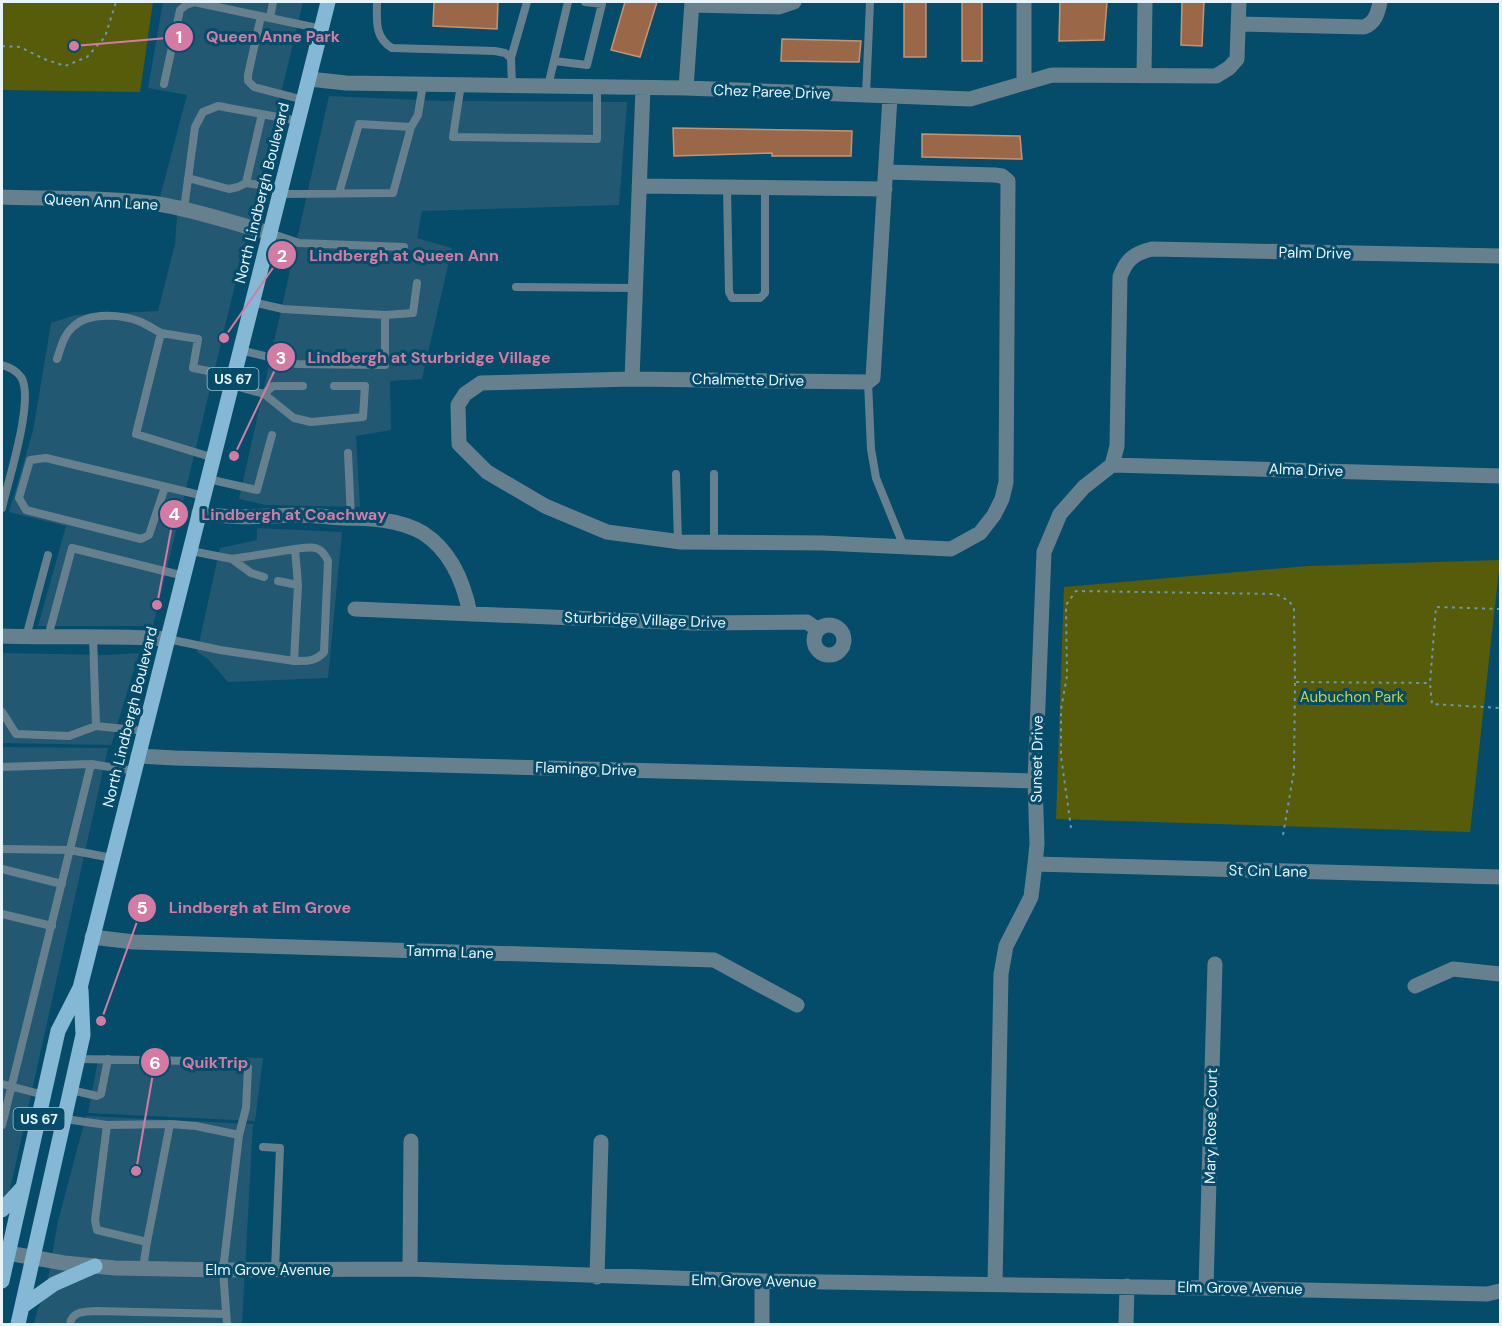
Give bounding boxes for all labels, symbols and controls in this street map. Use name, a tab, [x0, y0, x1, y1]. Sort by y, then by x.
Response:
callout: Queen Anne Park	[164, 20, 352, 54]
text: 1	[176, 25, 182, 49]
text: Queen Anne Park	[206, 26, 341, 47]
street label: Chez Paree Drive	[713, 80, 831, 104]
street label: North Lindbergh Boulevard	[230, 101, 294, 285]
street label: Queen Ann Lane	[43, 189, 159, 215]
callout: Lindbergh at Queen Ann	[267, 238, 511, 272]
street label: Palm Drive	[1278, 242, 1352, 264]
text: 2	[277, 244, 287, 268]
text: Lindbergh at Queen Ann	[309, 245, 499, 266]
callout: Lindbergh at Sturbridge Village	[266, 340, 563, 374]
text: 3	[276, 346, 286, 370]
text: Lindbergh at Sturbridge Village	[307, 347, 551, 368]
road number: US 67	[208, 368, 258, 390]
street label: Chalmette Drive	[692, 369, 804, 391]
street label: Alma Drive	[1269, 459, 1343, 481]
callout: Lindbergh at Coachway	[159, 497, 399, 531]
text: 4	[168, 502, 180, 526]
text: Lindbergh at Coachway	[201, 504, 387, 525]
street label: Sturbridge Village Drive	[564, 607, 726, 633]
street label: North Lindbergh Boulevard	[98, 625, 162, 809]
park label: Aubuchon Park	[1300, 687, 1405, 707]
street label: Sunset Drive	[1026, 715, 1048, 803]
street label: Flamingo Drive	[535, 757, 637, 781]
street label: St Cin Lane	[1228, 860, 1308, 882]
callout: Lindbergh at Elm Grove	[127, 891, 363, 925]
text: 5	[136, 896, 148, 920]
text: Lindbergh at Elm Grove	[169, 897, 351, 918]
street label: Tamma Lane	[406, 940, 494, 964]
callout: QuikTrip	[140, 1045, 260, 1079]
text: 6	[149, 1051, 161, 1075]
text: QuikTrip	[182, 1052, 248, 1073]
street label: Mary Rose Court	[1200, 1068, 1222, 1184]
road number: US 67	[14, 1108, 64, 1130]
street label: Elm Grove Avenue	[205, 1260, 331, 1280]
street label: Elm Grove Avenue	[691, 1270, 817, 1292]
street label: Elm Grove Avenue	[1177, 1277, 1303, 1299]

